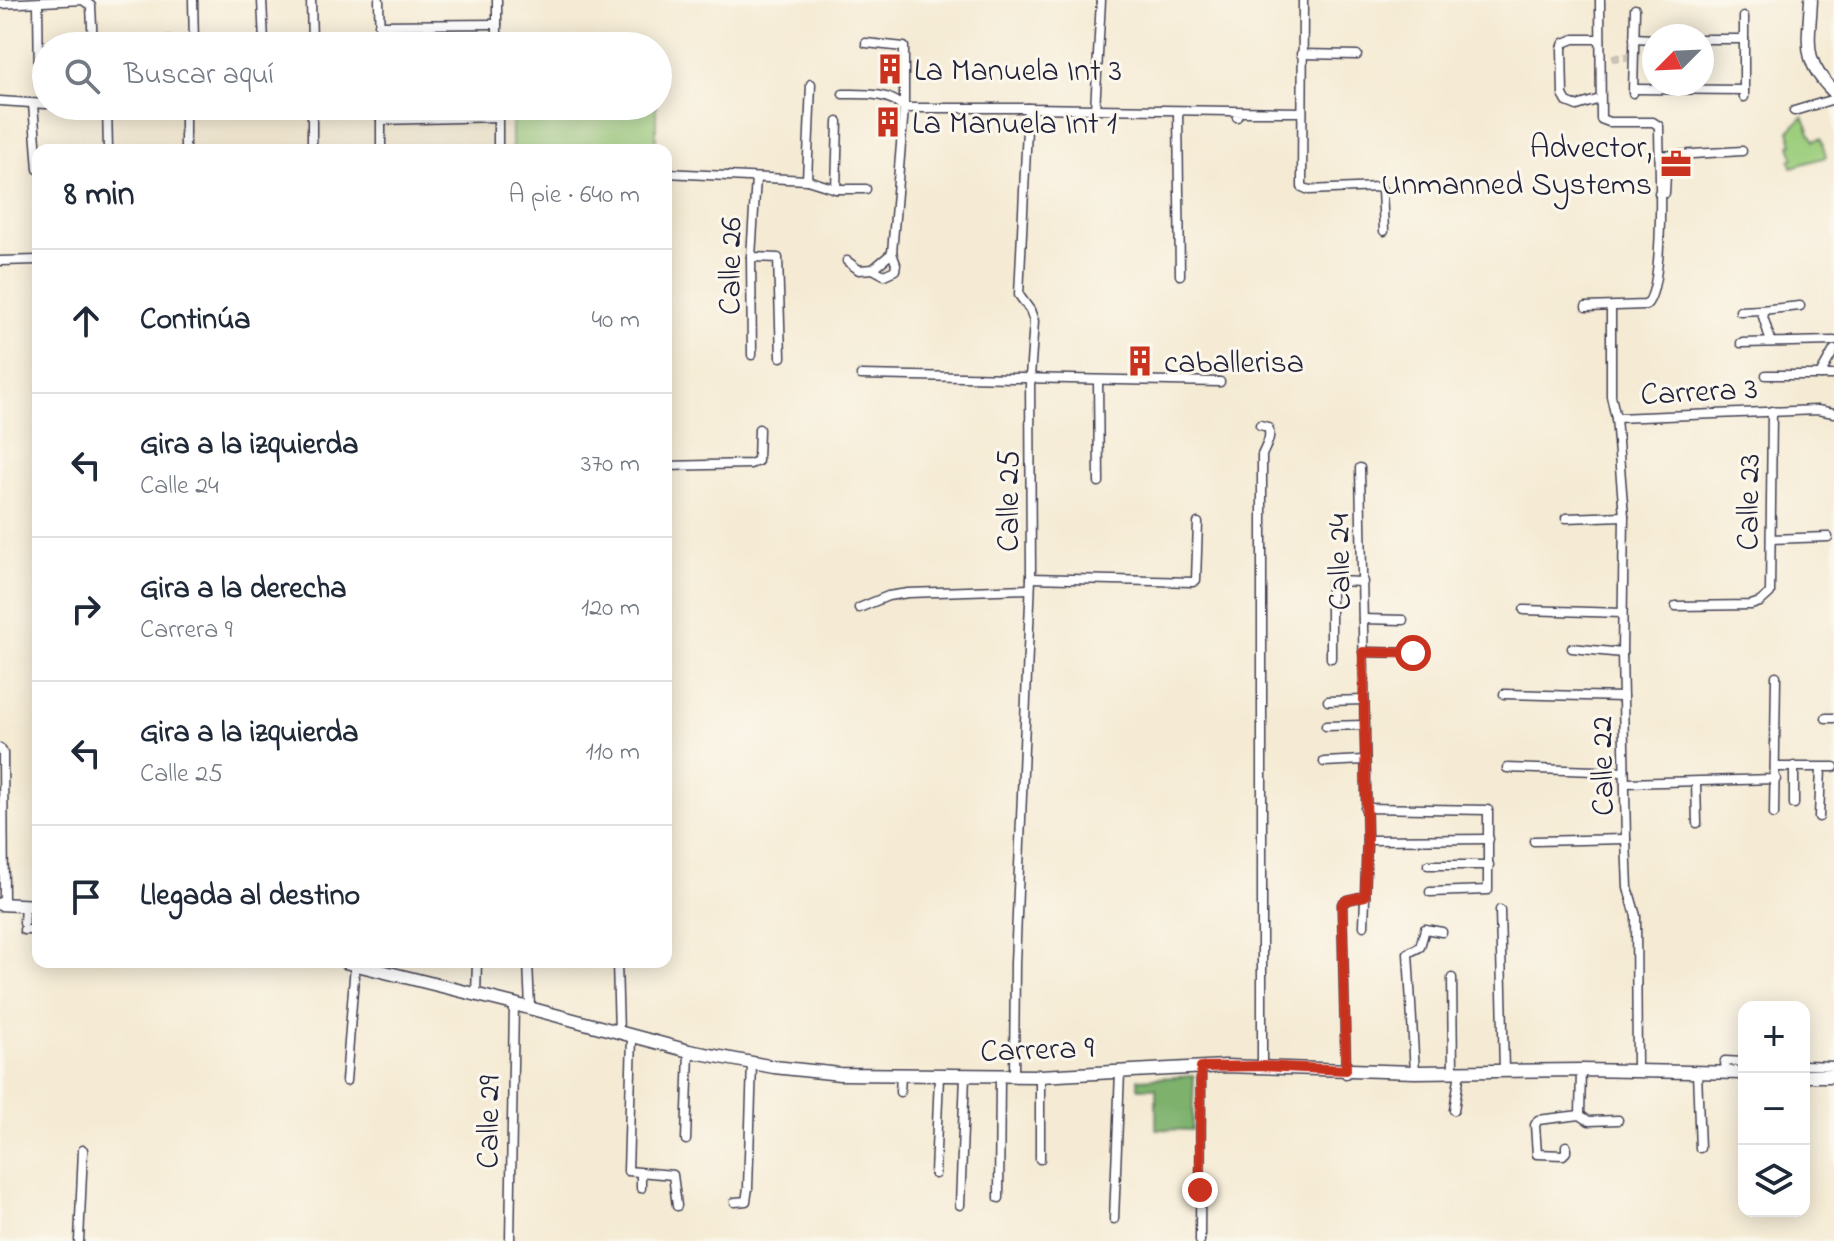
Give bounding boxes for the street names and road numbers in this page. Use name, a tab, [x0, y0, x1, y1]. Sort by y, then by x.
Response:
street label: Calle 26	[708, 217, 757, 315]
street label: Carrera 3	[1639, 367, 1759, 420]
street label: Calle 25	[987, 450, 1034, 552]
street label: Calle 23	[1726, 453, 1775, 551]
street label: Calle 24	[1317, 513, 1366, 611]
street label: Calle 22	[1580, 716, 1629, 816]
street label: Carrera 9	[979, 1026, 1095, 1077]
street label: Calle 29	[466, 1075, 515, 1169]

